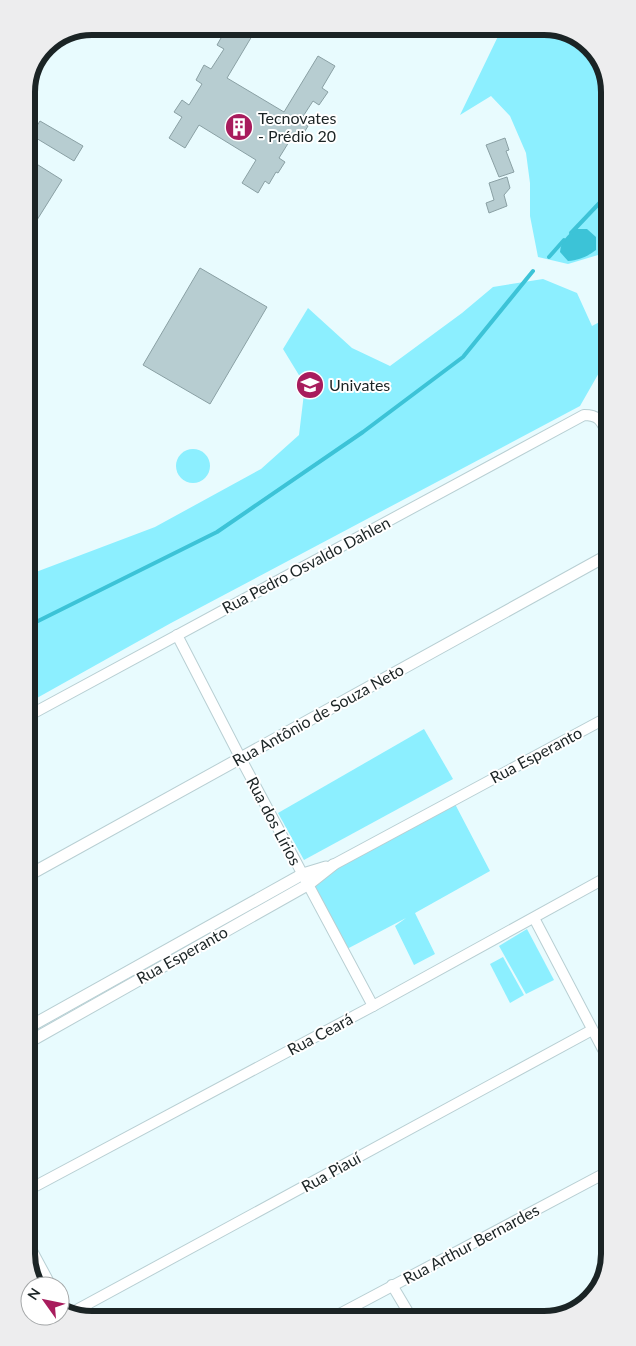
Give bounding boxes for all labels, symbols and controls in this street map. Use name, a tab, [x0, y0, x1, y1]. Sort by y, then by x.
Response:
place label: Tecnovates - Prédio 20	[258, 108, 336, 145]
building icon: Tecnovates - Prédio 20	[224, 112, 254, 142]
school or university icon: Univates	[295, 370, 325, 400]
place label: Univates	[329, 375, 390, 394]
street label: Rua Pedro Osvaldo Dahlen	[219, 512, 393, 617]
street label: Rua Antônio de Souza Neto	[229, 659, 407, 770]
street label: Rua Esperanto	[487, 722, 585, 787]
street label: Rua dos Lírios	[243, 773, 306, 868]
street label: Rua Esperanto	[133, 922, 231, 987]
street label: Rua Ceará	[284, 1008, 356, 1059]
street label: Rua Piauí	[298, 1147, 365, 1196]
street label: Rua Arthur Bernardes	[400, 1200, 542, 1287]
north arrow	[20, 1276, 70, 1326]
text: N	[24, 1284, 44, 1303]

